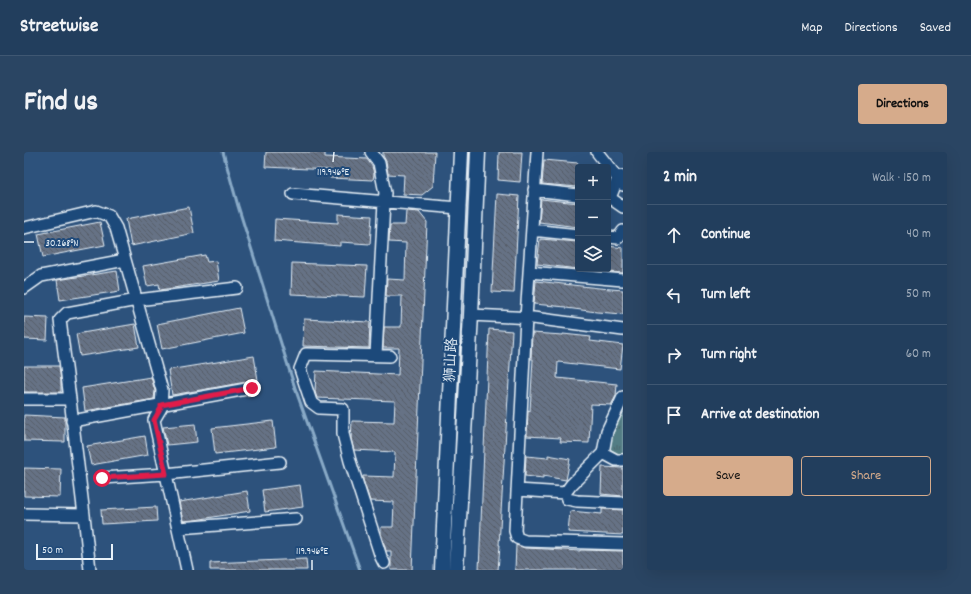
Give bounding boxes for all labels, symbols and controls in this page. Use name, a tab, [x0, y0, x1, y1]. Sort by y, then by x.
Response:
text: Streetwise	[20, 14, 98, 41]
text: Map	[801, 18, 823, 38]
text: Directions	[845, 18, 898, 38]
text: Saved	[920, 18, 951, 38]
text: Find us	[24, 84, 98, 124]
button: Directions	[858, 84, 947, 124]
map controls	[575, 164, 611, 272]
button: +	[575, 164, 611, 200]
text: 119.946°E	[317, 166, 349, 180]
text: 2 min	[663, 166, 697, 190]
text: Walk · 150 m	[872, 169, 931, 188]
button: −	[575, 200, 611, 236]
icon: ahead	[663, 224, 685, 246]
text: Continue	[701, 224, 750, 246]
text: 40 m	[907, 225, 931, 244]
button: layers	[575, 236, 611, 272]
text: 30.268°N	[46, 237, 79, 251]
icon: left	[663, 284, 685, 306]
text: Turn left	[701, 284, 750, 306]
text: 50 m	[906, 285, 931, 304]
street label: 狮山路	[440, 337, 464, 383]
icon: right	[663, 344, 685, 366]
text: Turn right	[701, 344, 757, 366]
text: 60 m	[906, 345, 931, 364]
route end	[243, 379, 261, 397]
icon: arrive	[663, 404, 685, 426]
text: Arrive at destination	[701, 404, 819, 426]
button: Save	[663, 456, 793, 496]
button: Share	[801, 456, 931, 496]
route start	[93, 469, 111, 487]
scale bar	[36, 542, 113, 561]
text: 50 m	[42, 543, 63, 559]
text: 119.946°E	[296, 545, 328, 559]

